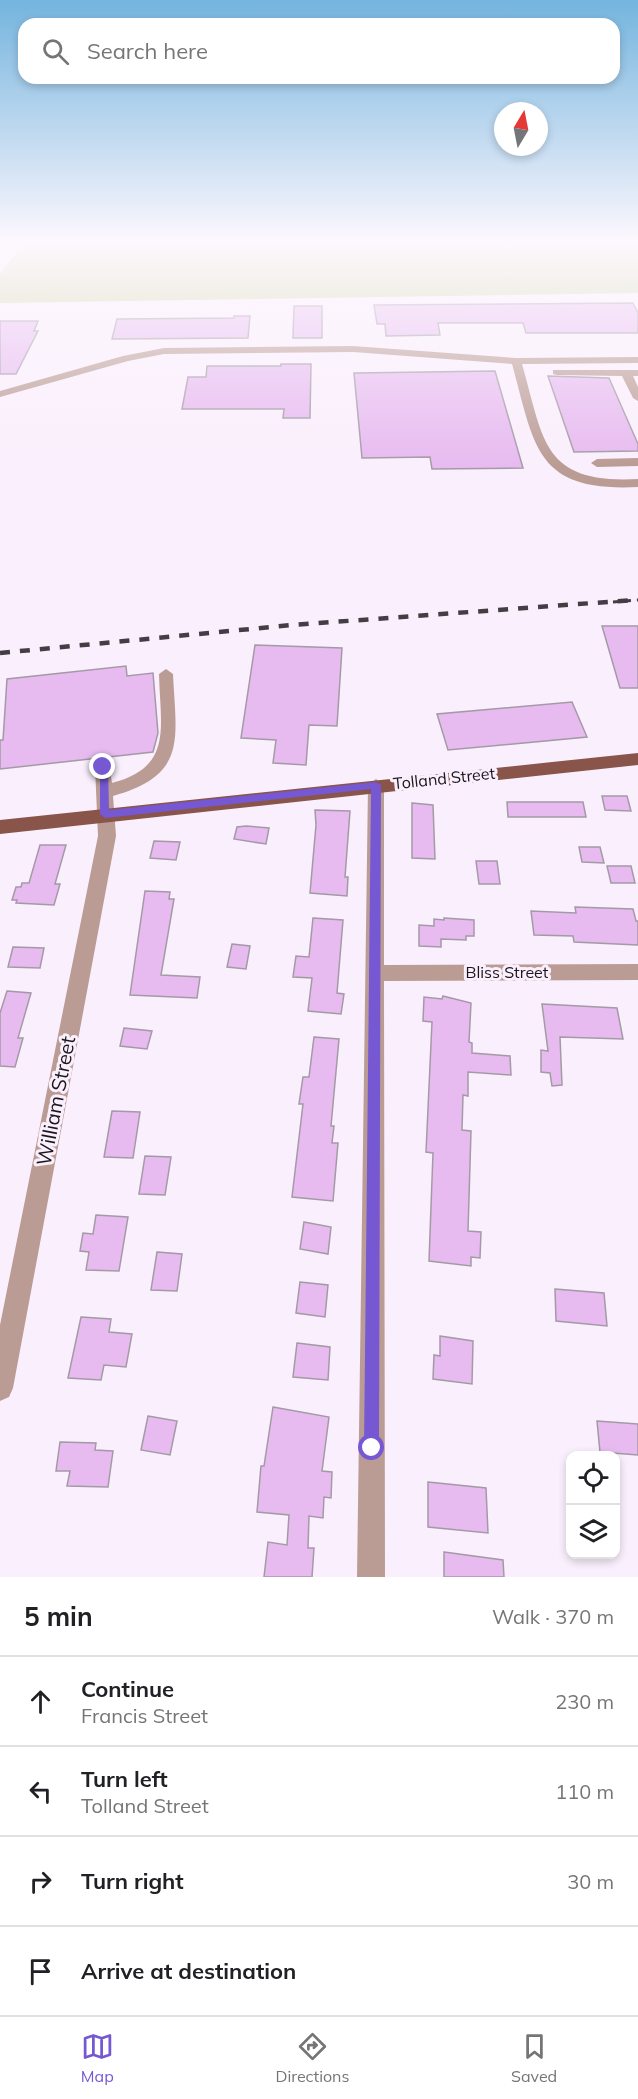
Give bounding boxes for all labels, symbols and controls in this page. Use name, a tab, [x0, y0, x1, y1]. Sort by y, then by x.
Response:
search box	[18, 18, 620, 84]
icon: search	[39, 35, 72, 68]
text: Search here	[87, 37, 208, 65]
north arrow	[494, 102, 548, 156]
route end	[89, 753, 115, 779]
street label: Tolland Street	[392, 763, 496, 793]
street label: Bliss Street	[466, 962, 549, 982]
street label: William Street	[31, 1034, 80, 1168]
route start	[358, 1434, 384, 1460]
map controls	[566, 1451, 620, 1559]
button: locate	[566, 1451, 620, 1505]
button: layers	[566, 1505, 620, 1559]
text: 5 min	[24, 1600, 93, 1633]
text: Walk · 370 m	[492, 1604, 614, 1629]
text: Continue	[81, 1675, 174, 1703]
icon: ahead	[24, 1685, 57, 1718]
text: 230 m	[555, 1689, 614, 1714]
text: Francis Street	[81, 1703, 208, 1728]
text: Turn left	[81, 1765, 168, 1793]
icon: left	[24, 1775, 57, 1808]
text: 110 m	[555, 1779, 614, 1804]
text: Tolland Street	[81, 1793, 209, 1818]
icon: right	[24, 1865, 57, 1898]
text: Turn right	[81, 1867, 184, 1895]
text: 30 m	[567, 1869, 614, 1894]
icon: arrive	[24, 1955, 57, 1988]
text: Arrive at destination	[81, 1957, 296, 1985]
tab: Map	[81, 2030, 114, 2086]
tab: Directions	[275, 2030, 349, 2086]
tab: Saved	[511, 2030, 557, 2086]

